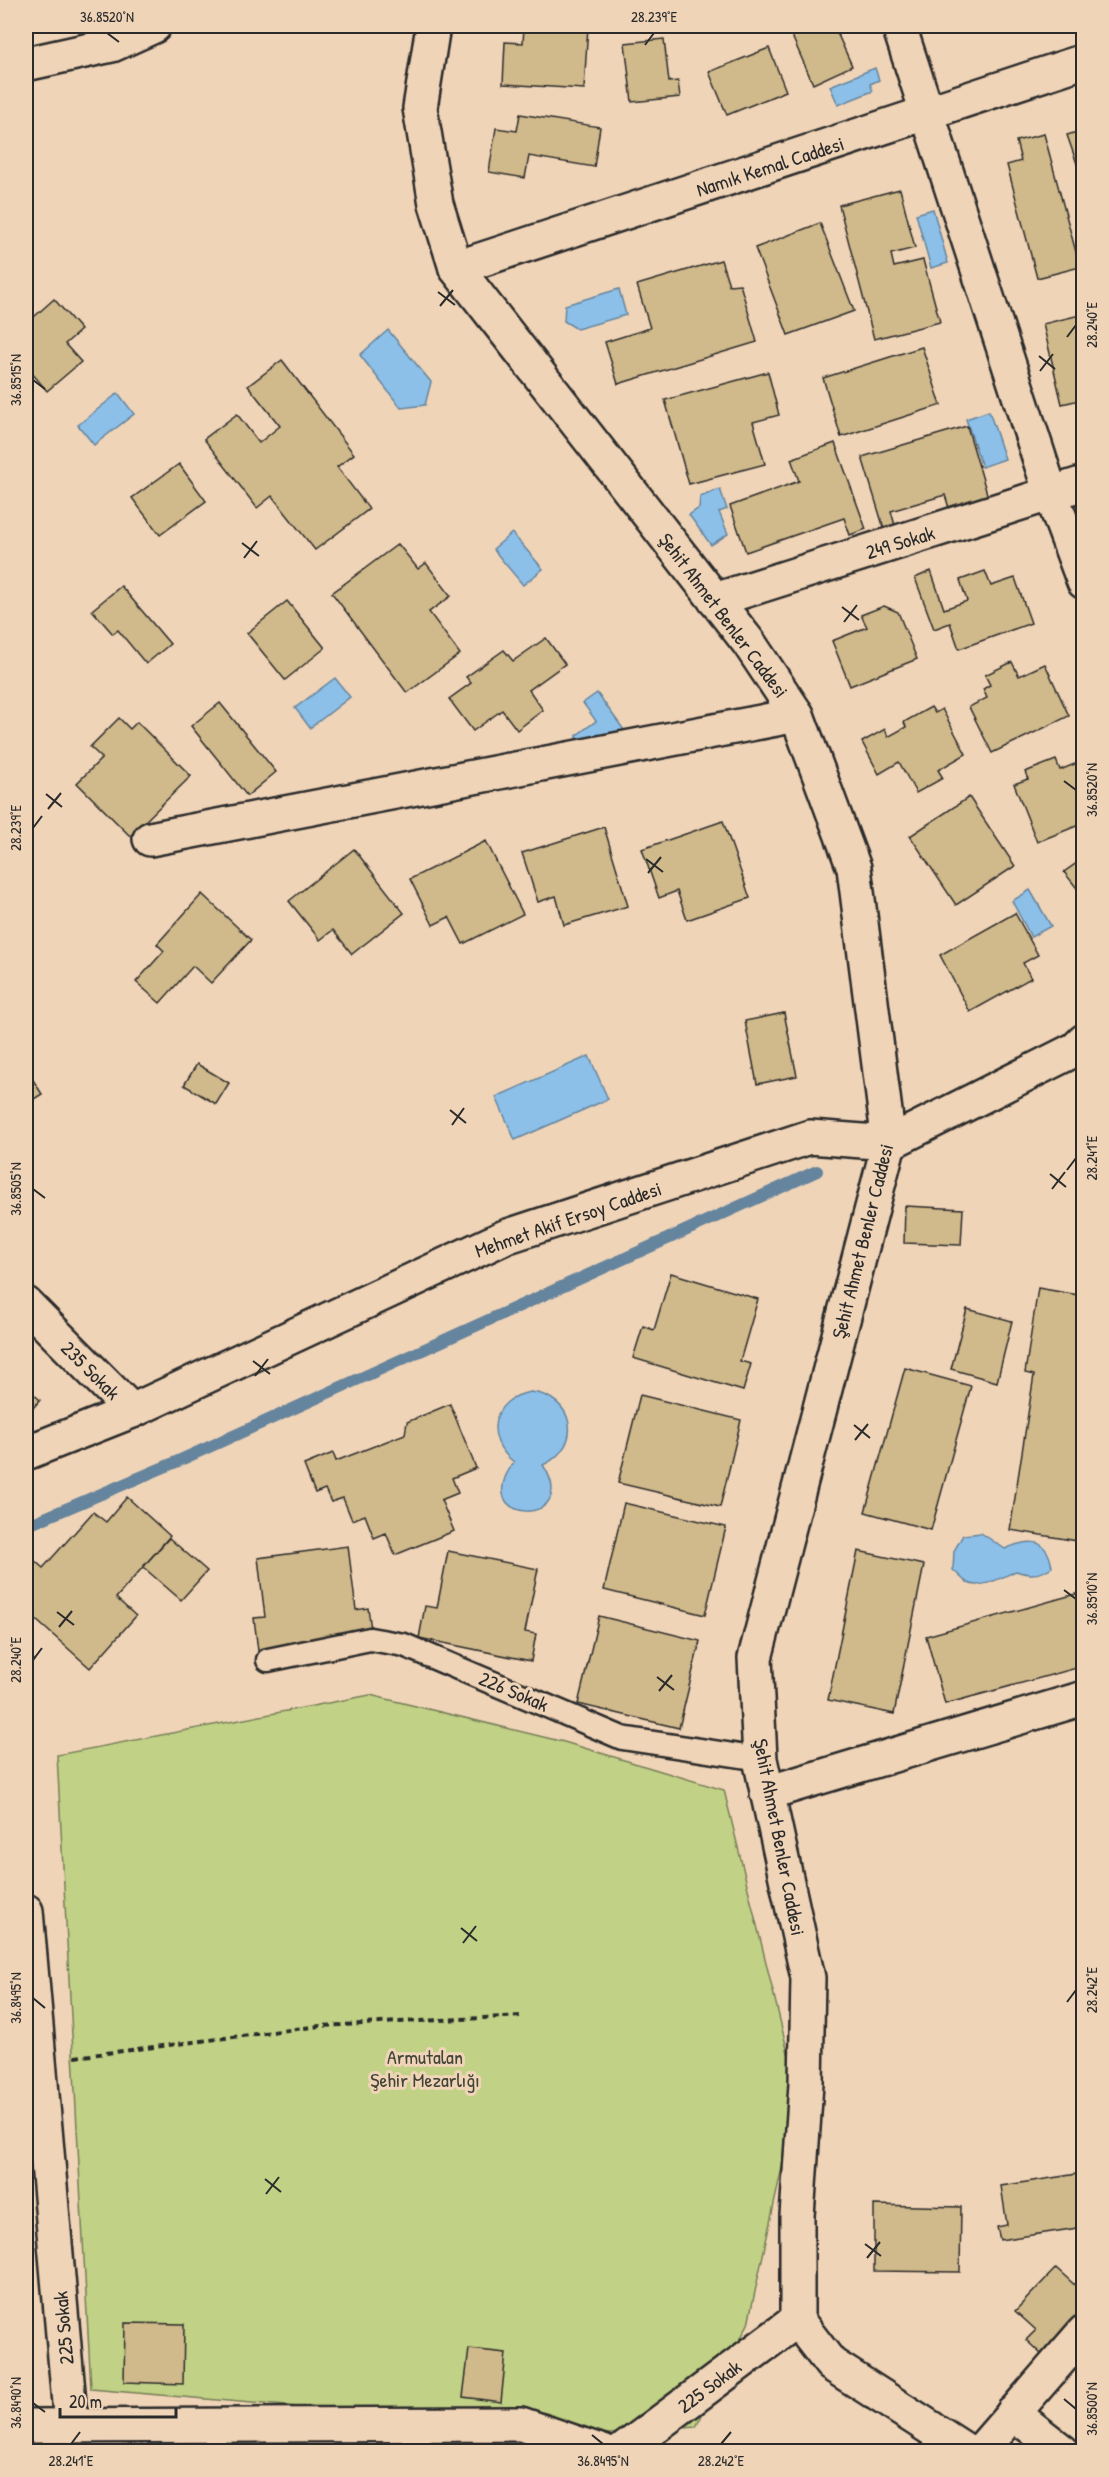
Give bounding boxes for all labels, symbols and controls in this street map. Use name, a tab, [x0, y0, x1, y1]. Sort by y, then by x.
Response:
text: 36.8520°N	[80, 6, 134, 27]
text: 28.239°E	[631, 6, 677, 27]
street label: Namık Kemal Caddesi	[693, 129, 847, 203]
text: 28.240°E	[1081, 302, 1102, 348]
text: 36.8515°N	[5, 354, 26, 406]
street label: 249 Sokak	[862, 519, 938, 565]
street label: Şehit Ahmet Benler Caddesi	[653, 527, 795, 703]
text: 36.8520°N	[1081, 763, 1102, 817]
text: 28.239°E	[5, 805, 26, 851]
text: 28.241°E	[1081, 1135, 1102, 1180]
street label: Şehit Ahmet Benler Caddesi	[825, 1141, 899, 1341]
text: 36.8505°N	[5, 1162, 26, 1216]
street label: Mehmet Akif Ersoy Caddesi	[471, 1174, 665, 1264]
street label: 235 Sokak	[56, 1335, 126, 1405]
text: 36.8510°N	[1081, 1573, 1102, 1625]
text: 28.240°E	[5, 1637, 26, 1683]
street label: 226 Sokak	[475, 1664, 553, 1718]
street label: Şehit Ahmet Benler Caddesi	[748, 1736, 812, 1938]
text: 28.242°E	[1081, 1966, 1102, 2013]
text: 36.8495°N	[5, 1972, 26, 2024]
park label: Armutalan Şehir Mezarlığı	[370, 2043, 480, 2093]
street label: 225 Sokak	[46, 2290, 80, 2366]
street label: 225 Sokak	[672, 2353, 746, 2419]
text: 36.8490°N	[5, 2377, 26, 2429]
scale bar	[60, 2381, 176, 2419]
text: 36.8500°N	[1081, 2382, 1102, 2436]
text: 20 m	[69, 2389, 102, 2414]
text: 28.241°E	[49, 2450, 94, 2471]
text: 36.8495°N	[577, 2450, 629, 2471]
text: 28.242°E	[698, 2450, 745, 2471]

